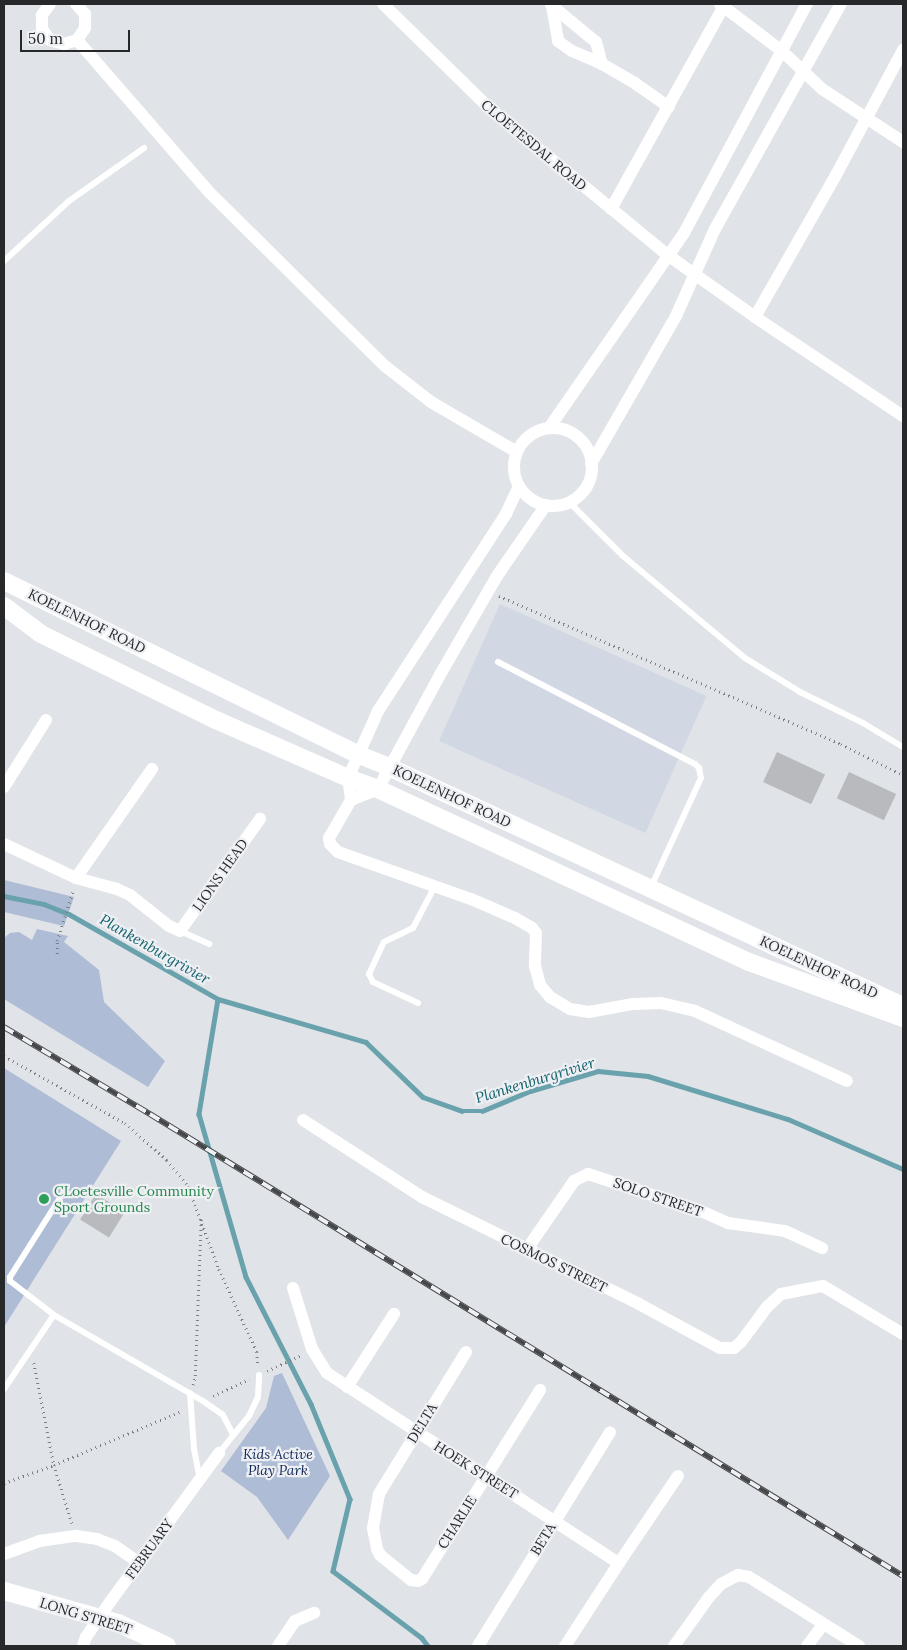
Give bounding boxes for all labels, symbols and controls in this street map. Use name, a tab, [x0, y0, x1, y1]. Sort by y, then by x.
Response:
scale bar	[22, 20, 132, 52]
text: 50 m	[28, 29, 63, 48]
street label: CLOETESDAL ROAD	[478, 96, 590, 194]
street label: KOELENHOF ROAD	[26, 585, 148, 657]
street label: KOELENHOF ROAD	[390, 761, 514, 831]
street label: LIONS HEAD	[189, 835, 251, 915]
water label: Plankenburgrivier	[97, 910, 213, 988]
street label: KOELENHOF ROAD	[757, 932, 881, 1002]
water label: Plankenburgrivier	[473, 1053, 597, 1107]
street label: SOLO STREET	[611, 1174, 705, 1220]
place label: CLoetesville Community Sport Grounds	[54, 1183, 214, 1216]
marker: CLoetesville Community Sport Grounds	[38, 1193, 50, 1205]
street label: COSMOS STREET	[498, 1230, 610, 1296]
street label: DELTA	[403, 1400, 441, 1446]
street label: HOEK STREET	[431, 1437, 521, 1503]
park label: Kids Active Play Park	[243, 1446, 313, 1478]
street label: CHARLIE	[434, 1492, 480, 1552]
street label: FEBRUARY	[122, 1516, 176, 1582]
street label: BETA	[527, 1520, 559, 1558]
street label: LONG STREET	[38, 1594, 134, 1638]

